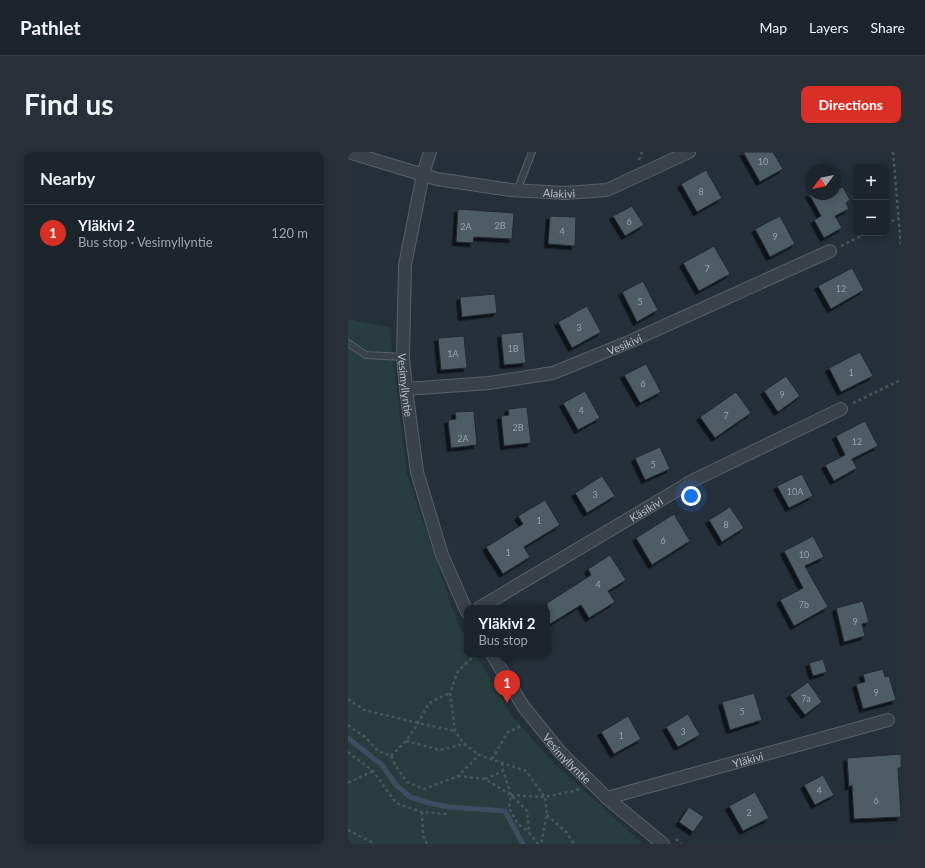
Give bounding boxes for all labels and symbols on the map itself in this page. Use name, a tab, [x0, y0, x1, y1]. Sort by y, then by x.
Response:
house number: 10	[758, 156, 768, 167]
north arrow	[805, 164, 841, 200]
street label: Alakivi	[543, 185, 576, 200]
house number: 8	[698, 186, 704, 197]
house number: 6	[626, 216, 632, 227]
house number: 2B	[494, 220, 506, 231]
house number: 2A	[460, 221, 473, 232]
house number: 4	[559, 226, 565, 237]
house number: 9	[772, 231, 778, 242]
house number: 7	[704, 263, 710, 274]
house number: 12	[836, 283, 846, 294]
house number: 5	[637, 296, 643, 307]
house number: 3	[576, 322, 582, 333]
street label: Vesikivi	[605, 331, 644, 357]
house number: 1B	[507, 343, 519, 354]
house number: 1A	[447, 348, 460, 359]
street label: Vesimyllyntie	[396, 353, 416, 418]
house number: 1	[848, 367, 854, 378]
house number: 6	[640, 378, 646, 389]
house number: 9	[779, 389, 785, 400]
house number: 4	[578, 405, 584, 416]
house number: 7	[723, 410, 729, 421]
house number: 2B	[512, 422, 524, 433]
house number: 2A	[457, 433, 470, 444]
house number: 12	[852, 436, 862, 447]
house number: 5	[650, 459, 656, 470]
your location	[681, 486, 701, 506]
house number: 10A	[787, 486, 804, 497]
house number: 3	[592, 489, 598, 500]
street label: Käsikivi	[627, 494, 665, 524]
house number: 1	[536, 515, 542, 526]
house number: 8	[723, 519, 729, 530]
house number: 6	[660, 535, 666, 546]
house number: 1	[505, 547, 511, 558]
house number: 10	[799, 549, 809, 560]
house number: 4	[595, 579, 601, 590]
house number: 7b	[799, 599, 809, 610]
house number: 9	[852, 616, 858, 627]
pin: 1	[494, 670, 520, 703]
house number: 9	[873, 687, 879, 698]
house number: 7a	[801, 693, 811, 704]
house number: 5	[739, 706, 745, 717]
house number: 3	[680, 726, 686, 737]
street label: Vesimyllyntie	[541, 730, 594, 786]
house number: 1	[618, 730, 624, 741]
street label: Yläkivi	[731, 748, 765, 769]
house number: 4	[816, 785, 822, 796]
house number: 6	[873, 795, 879, 806]
house number: 2	[746, 807, 752, 818]

